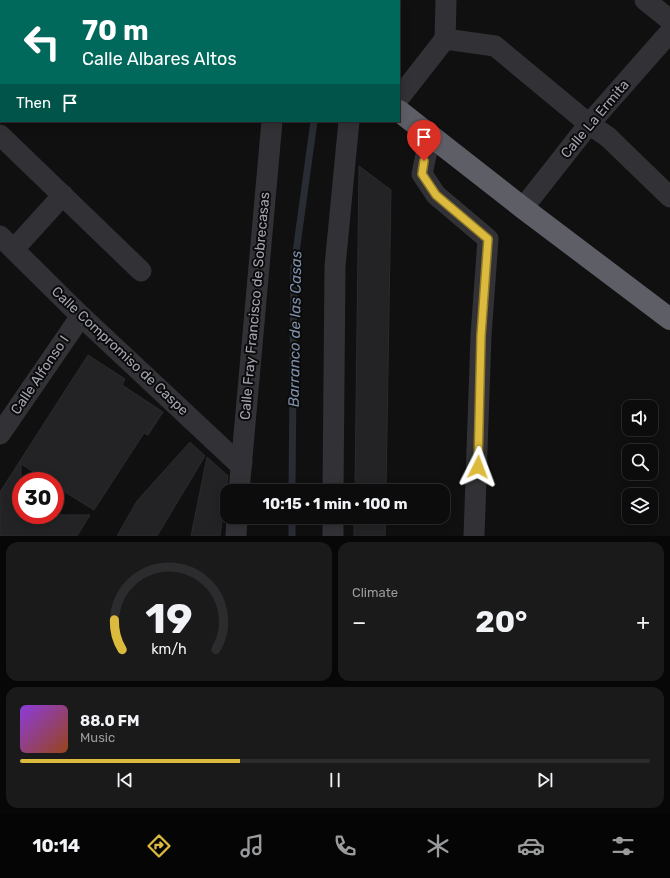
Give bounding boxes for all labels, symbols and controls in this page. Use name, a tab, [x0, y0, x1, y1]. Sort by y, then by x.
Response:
text: 70 m	[82, 14, 149, 47]
icon: left	[16, 16, 68, 68]
text: Calle Albares Altos	[82, 48, 237, 70]
street label: Calle La Ermita	[557, 76, 633, 162]
icon: arrive	[59, 92, 81, 114]
text: Then	[16, 94, 51, 112]
pin	[407, 120, 441, 161]
icon: arrive	[413, 126, 435, 148]
street label: Calle Fray Francisco de Sobrecasas	[237, 191, 273, 421]
water label: Barranco de las Casas	[285, 250, 305, 407]
street label: Calle Compromiso de Caspe	[48, 283, 192, 419]
street label: Calle Alfonso I	[7, 332, 73, 418]
map controls	[622, 400, 658, 524]
button: sound	[622, 400, 658, 436]
button: search	[622, 444, 658, 480]
position arrow	[457, 446, 499, 488]
speed limit sign: 30	[12, 472, 64, 524]
button: layers	[622, 488, 658, 524]
text: 10:15 · 1 min · 100 m	[263, 495, 407, 513]
text: Climate	[352, 585, 398, 600]
text: 19	[145, 593, 193, 642]
text: 20°	[475, 604, 527, 640]
text: −	[352, 609, 366, 636]
text: +	[636, 609, 650, 636]
text: km/h	[151, 640, 187, 657]
text: 88.0 FM	[80, 712, 139, 730]
text: Music	[80, 730, 115, 745]
icon: previous	[114, 769, 136, 791]
icon: pause	[324, 769, 346, 791]
icon: next	[534, 769, 556, 791]
icon: directions	[145, 832, 173, 860]
icon: music	[238, 832, 266, 860]
icon: phone	[331, 832, 359, 860]
icon: climate	[424, 832, 452, 860]
icon: car	[517, 832, 545, 860]
icon: filters	[609, 832, 637, 860]
text: 10:14	[32, 835, 80, 857]

